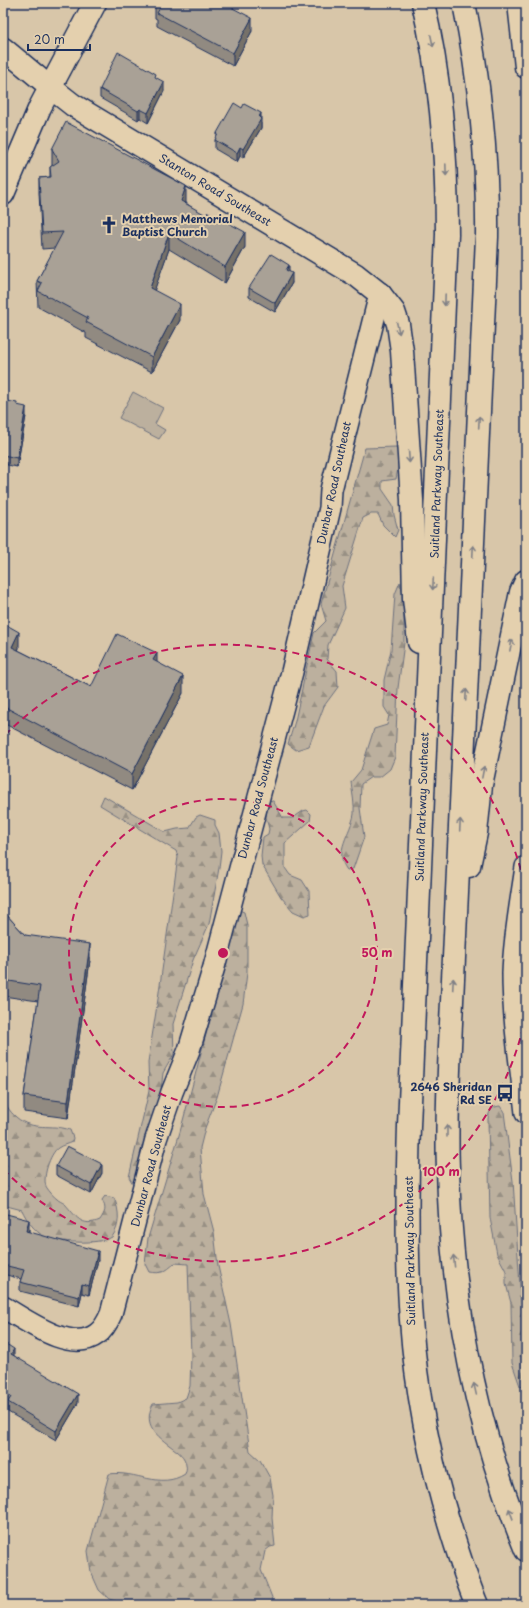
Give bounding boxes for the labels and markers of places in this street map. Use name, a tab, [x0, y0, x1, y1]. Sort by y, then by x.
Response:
place label: Matthews Memorial Baptist Church	[122, 210, 233, 240]
church icon: Matthews Memorial Baptist Church	[99, 215, 119, 235]
centre of rings	[216, 946, 230, 960]
place label: 2646 Sheridan Rd SE	[410, 1078, 492, 1108]
bus stop icon: 2646 Sheridan Rd SE	[495, 1083, 515, 1103]

